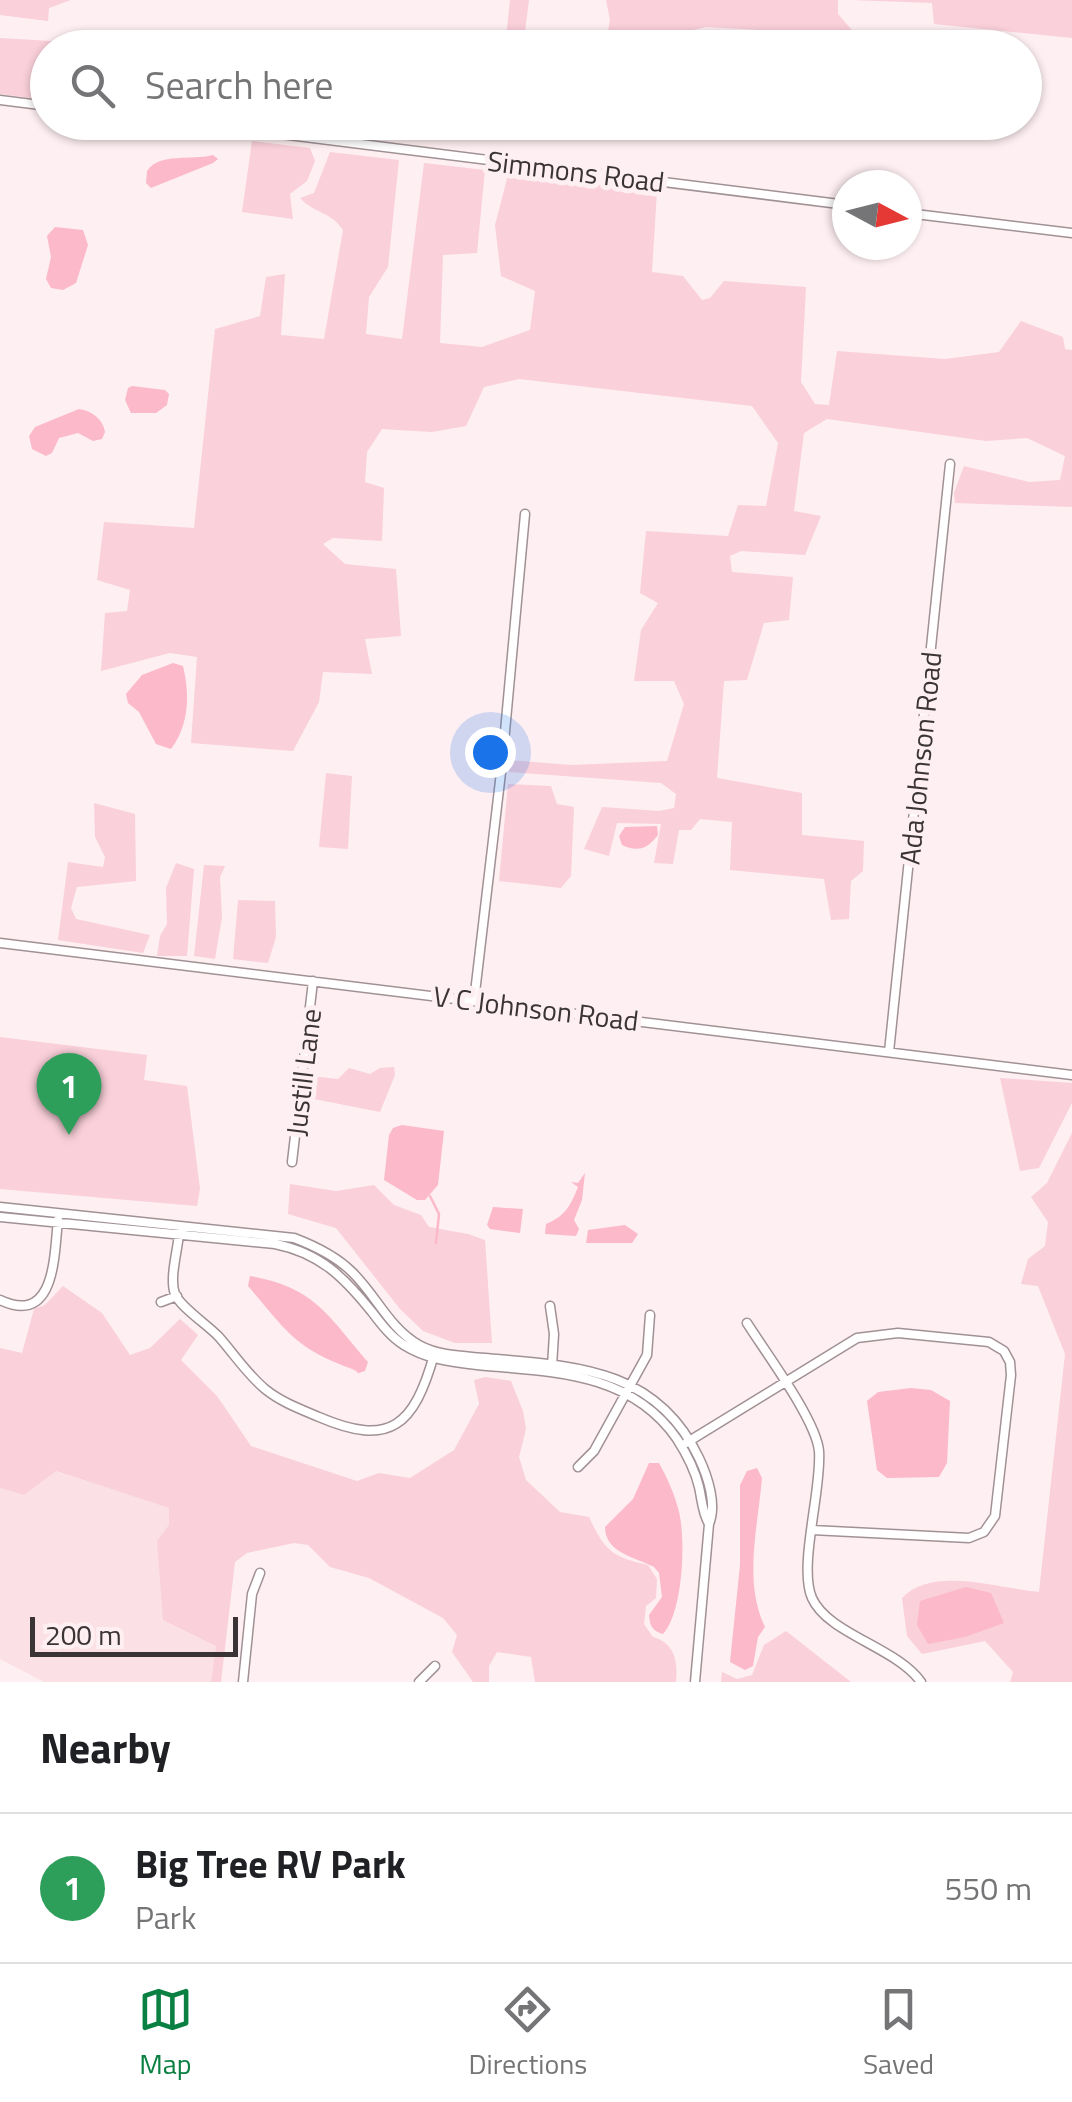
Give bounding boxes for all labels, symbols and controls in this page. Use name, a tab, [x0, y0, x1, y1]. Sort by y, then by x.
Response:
search box	[30, 30, 1042, 140]
text: Search here	[145, 56, 333, 114]
icon: search	[65, 58, 120, 113]
street label: Simmons Road	[485, 139, 667, 203]
north arrow	[832, 170, 922, 260]
street label: Ada Johnson Road	[887, 649, 953, 867]
your location	[465, 727, 516, 778]
street label: V C Johnson Road	[431, 974, 641, 1042]
street label: Justill Lane	[274, 1006, 332, 1138]
pin: 1	[36, 1052, 102, 1135]
scale bar	[30, 1612, 238, 1656]
text: 200 m	[45, 1613, 122, 1656]
text: Nearby	[40, 1715, 171, 1779]
text: Big Tree RV Park	[135, 1835, 406, 1893]
text: 1	[64, 1864, 81, 1912]
text: 550 m	[944, 1864, 1032, 1912]
text: Park	[135, 1893, 196, 1941]
tab: Map	[138, 1982, 193, 2085]
tab: Directions	[469, 1982, 587, 2085]
tab: Saved	[863, 1982, 934, 2085]

